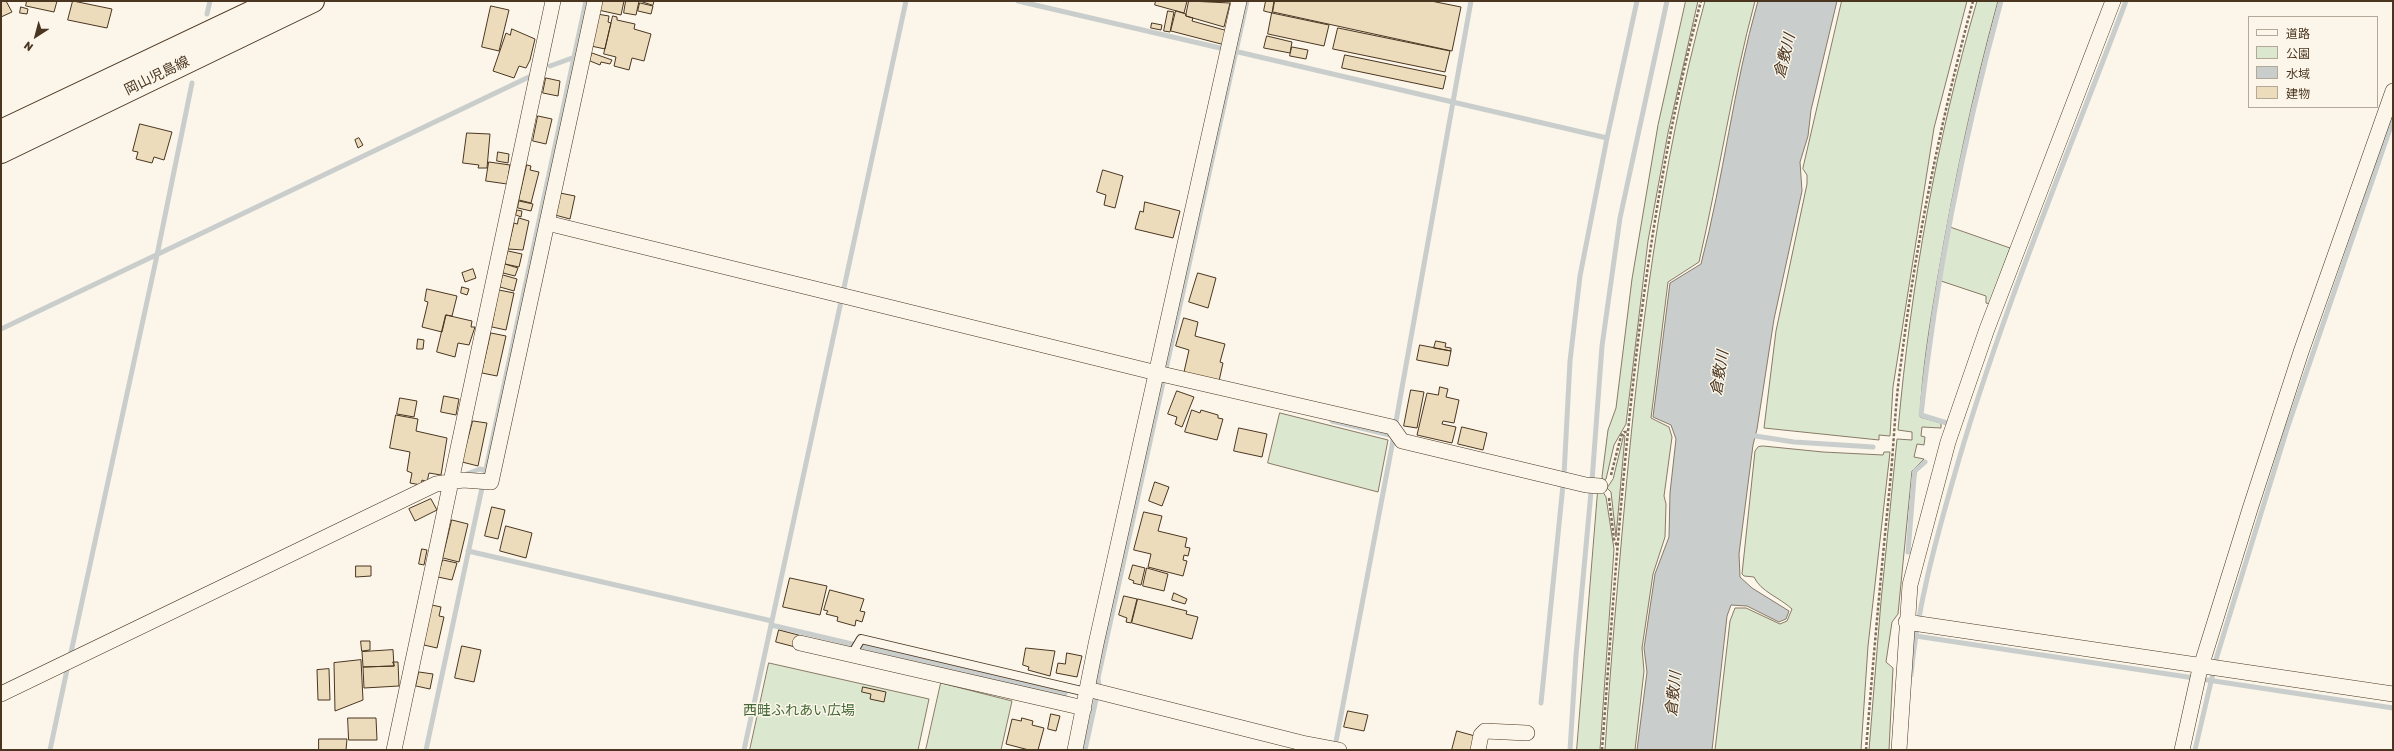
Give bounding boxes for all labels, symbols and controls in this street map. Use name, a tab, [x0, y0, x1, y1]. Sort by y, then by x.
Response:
north arrow	[16, 16, 56, 56]
legend	[2248, 16, 2378, 108]
text: 道路	[2286, 27, 2310, 41]
water label: 倉敷川	[1771, 32, 1799, 80]
text: N	[22, 39, 36, 54]
text: 公園	[2286, 47, 2310, 61]
street label: 岡山児島線	[122, 53, 192, 99]
text: 水域	[2286, 67, 2310, 81]
text: 建物	[2286, 87, 2310, 101]
water label: 倉敷川	[1708, 349, 1732, 397]
water label: 倉敷川	[1663, 671, 1685, 717]
park label: 西畦ふれあい広場	[743, 703, 855, 719]

